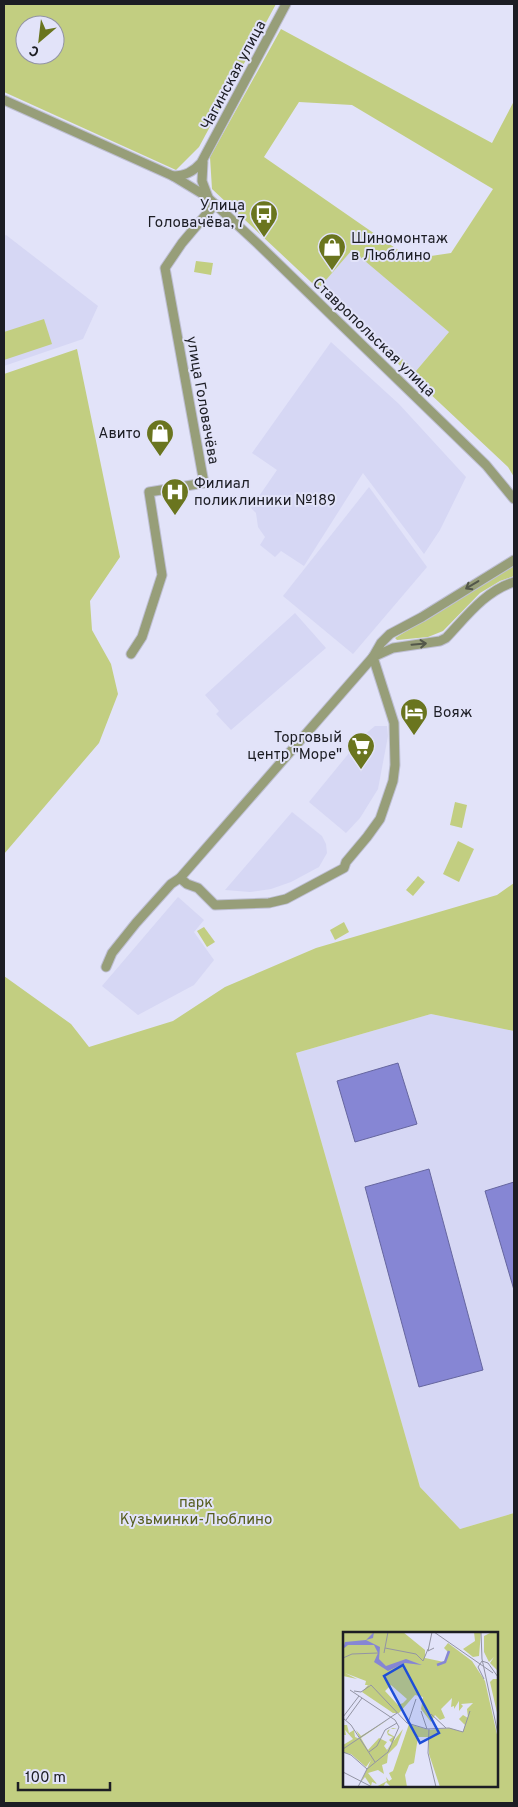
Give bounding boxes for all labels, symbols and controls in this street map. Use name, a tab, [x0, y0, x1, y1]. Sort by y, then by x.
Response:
north arrow	[15, 15, 65, 65]
street label: Чагинская улица	[197, 18, 271, 134]
text: С	[27, 41, 43, 60]
place label: Улица Головачёва, 7	[148, 197, 245, 233]
bus stop icon: Улица Головачёва, 7	[249, 199, 279, 238]
place label: Шиномонтаж в Люблино	[351, 230, 449, 266]
shop icon: Шиномонтаж в Люблино	[317, 232, 347, 271]
street label: Ставропольская улица	[308, 274, 438, 402]
street label: улица Головачёва	[181, 335, 222, 466]
shop icon: Авито	[145, 418, 175, 457]
place label: Авито	[98, 425, 141, 444]
place label: Филиал поликлиники №189	[194, 475, 336, 511]
hospital icon: Филиал поликлиники №189	[160, 477, 190, 516]
one-way arrow	[466, 581, 480, 591]
one-way arrow	[411, 640, 427, 649]
hotel icon: Вояж	[399, 697, 429, 736]
place label: Вояж	[433, 704, 473, 723]
place label: Торговый центр "Море"	[247, 729, 342, 765]
supermarket icon: Торговый центр "Море"	[346, 731, 376, 770]
park label: парк Кузьминки-Люблино	[120, 1494, 272, 1530]
inset map	[343, 1632, 498, 1787]
scale bar	[18, 1760, 110, 1792]
text: 100 m	[25, 1769, 66, 1788]

